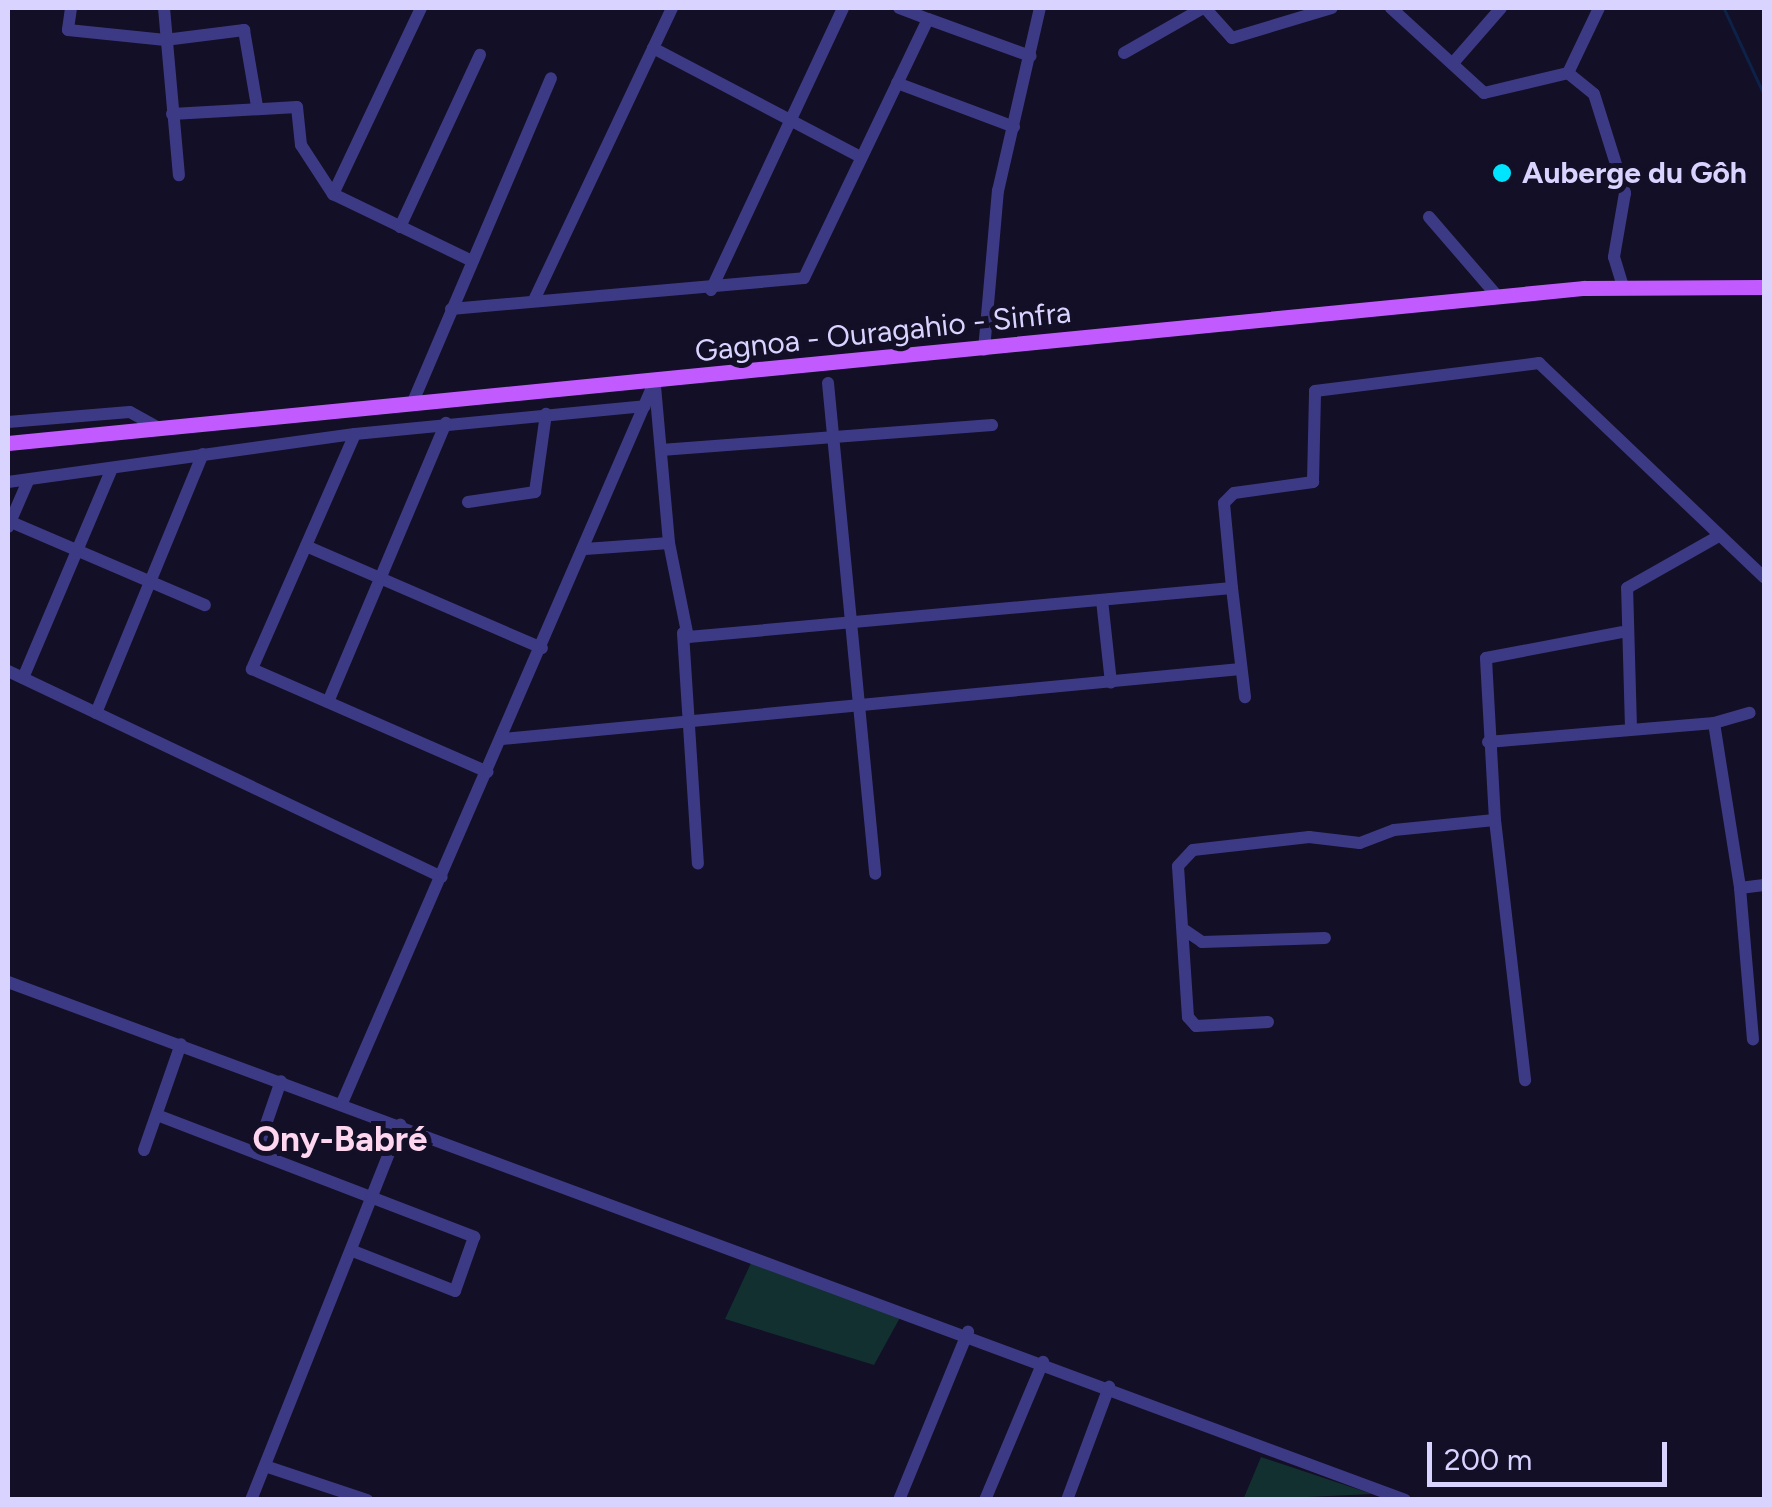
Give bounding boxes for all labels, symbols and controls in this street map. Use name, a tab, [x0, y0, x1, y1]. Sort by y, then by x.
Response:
place label: Auberge du Gôh	[1522, 155, 1747, 191]
marker: Auberge du Gôh	[1491, 162, 1513, 184]
street label: Gagnoa - Ouragahio - Sinfra	[693, 294, 1073, 370]
district label: Ony-Babré	[252, 1118, 428, 1160]
scale bar	[1432, 1422, 1672, 1484]
text: 200 m	[1444, 1441, 1532, 1478]

